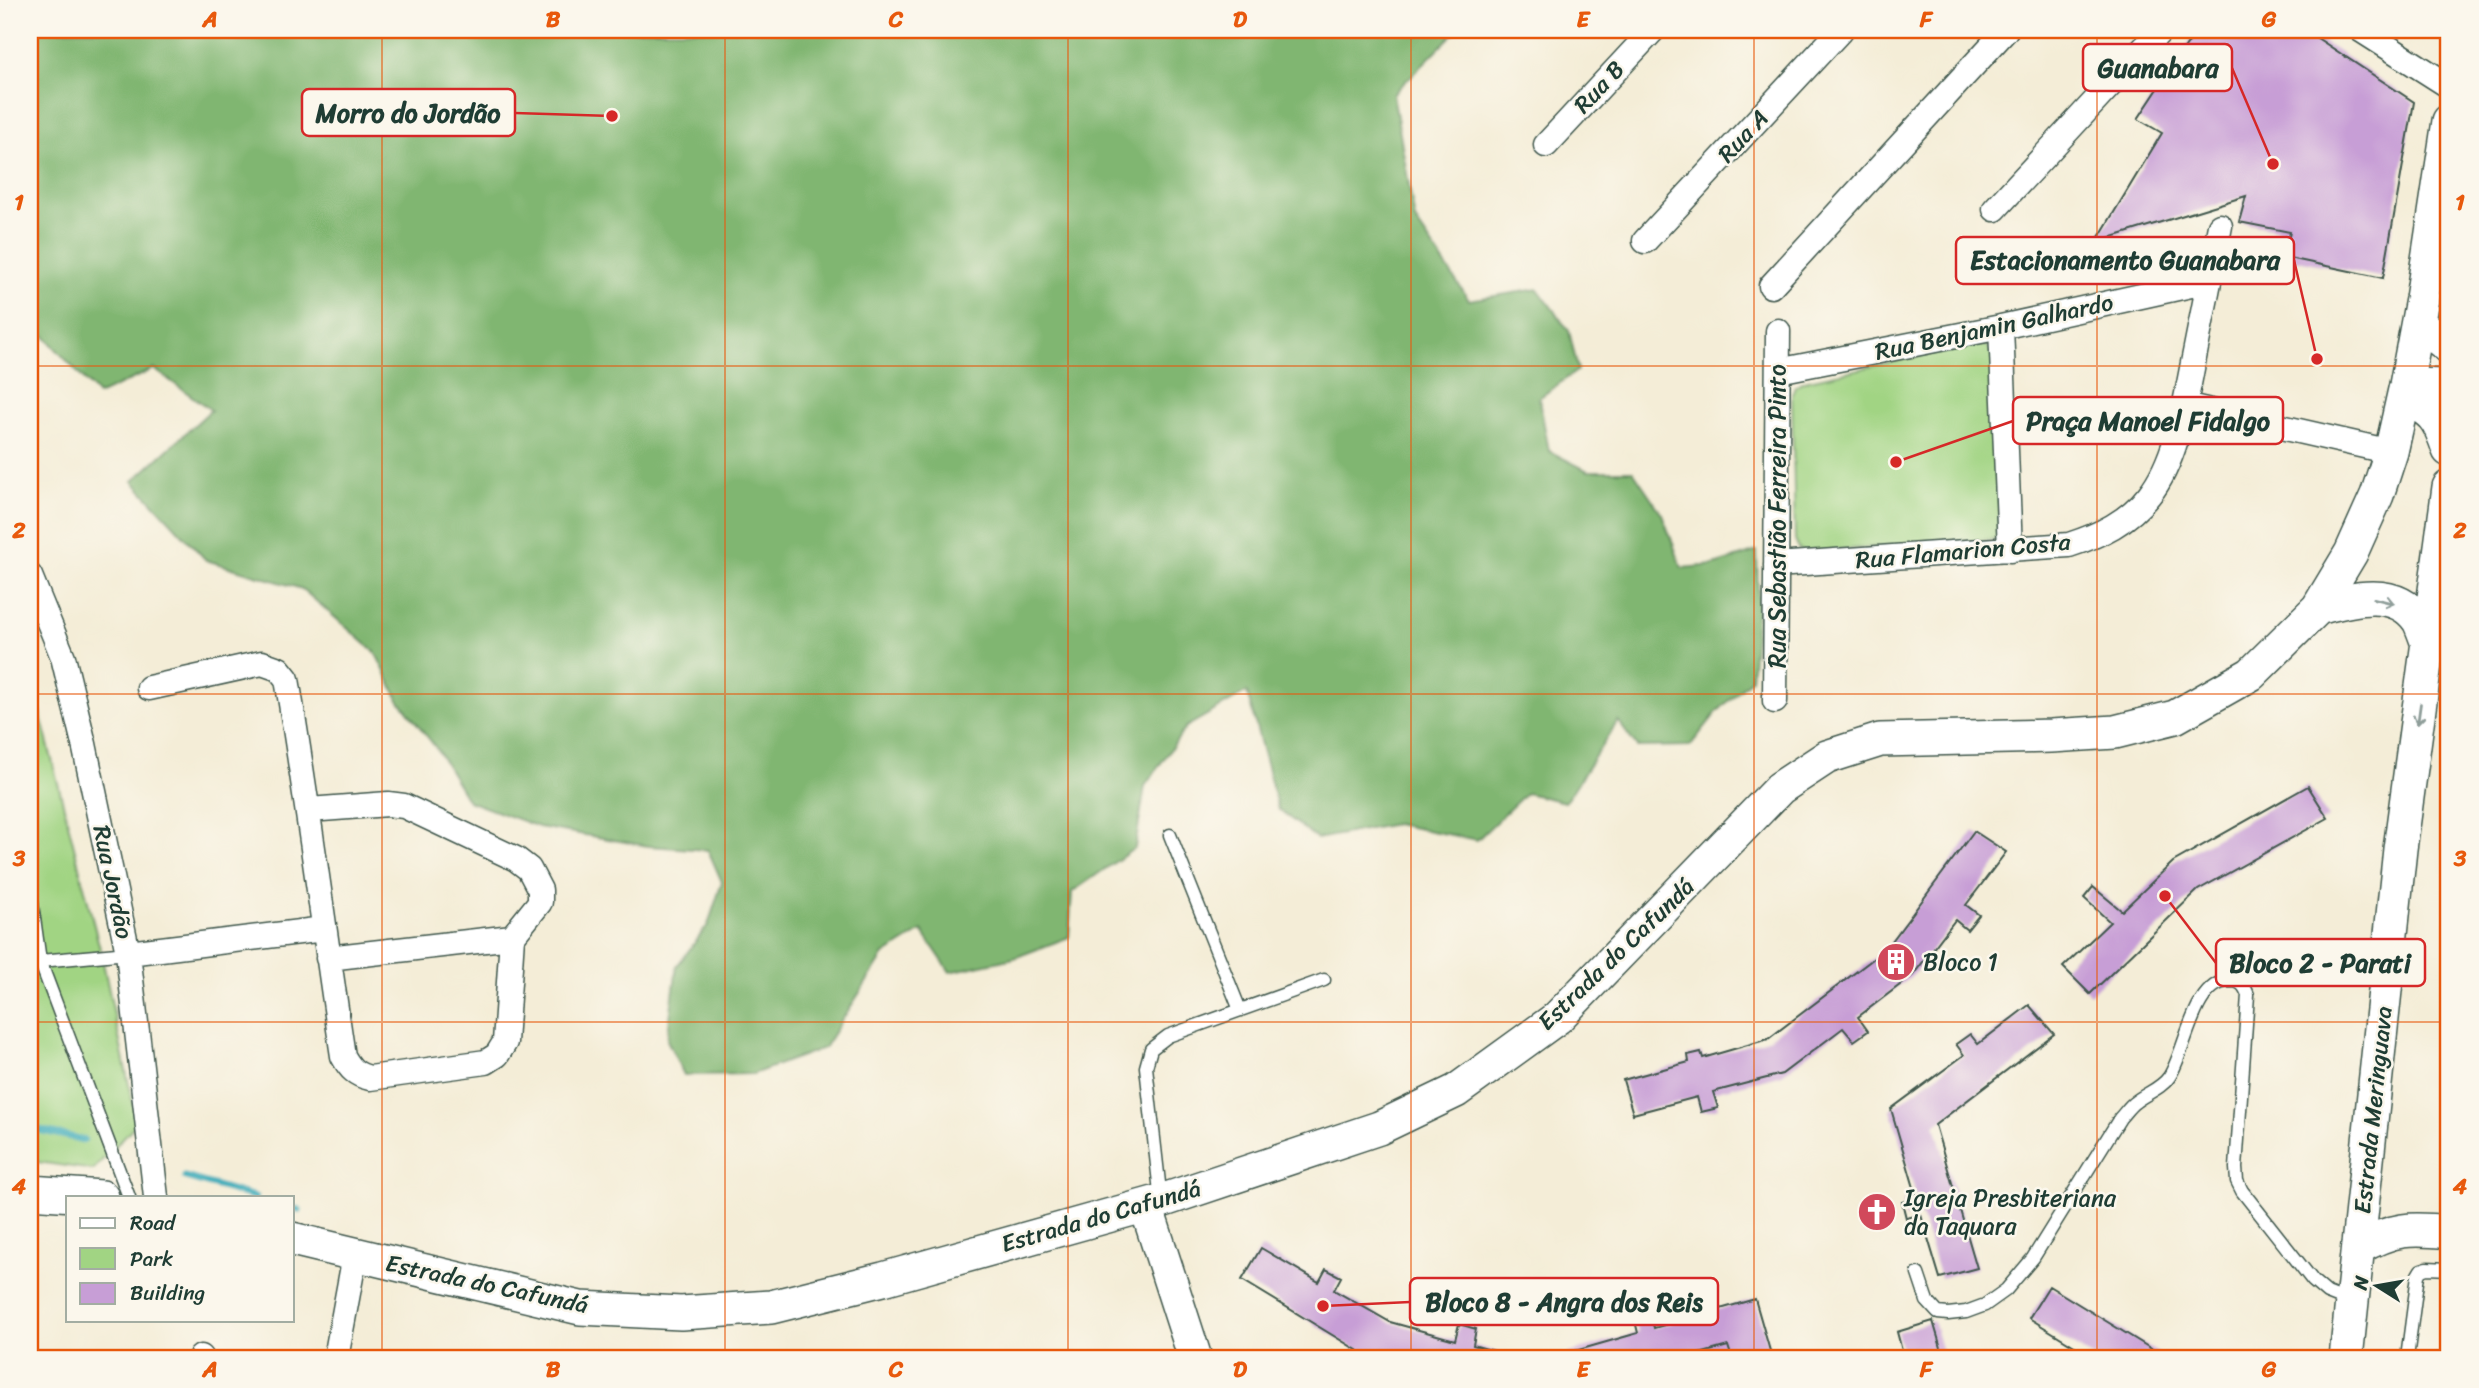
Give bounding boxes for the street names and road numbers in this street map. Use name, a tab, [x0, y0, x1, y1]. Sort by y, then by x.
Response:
street label: Rua B	[1563, 50, 1635, 124]
street label: Rua A	[1707, 99, 1779, 173]
street label: Rua Benjamin Galhardo	[1871, 281, 2117, 373]
street label: Rua Sebastião Ferreira Pinto	[1756, 364, 1798, 668]
street label: Rua Flamarion Costa	[1854, 521, 2073, 581]
street label: Rua Jordão	[80, 821, 146, 943]
street label: Estrada do Cafundá	[1527, 867, 1705, 1041]
street label: Estrada Meringuava	[2341, 1004, 2405, 1216]
street label: Estrada do Cafundá	[996, 1167, 1206, 1265]
street label: Estrada do Cafundá	[382, 1242, 592, 1326]

